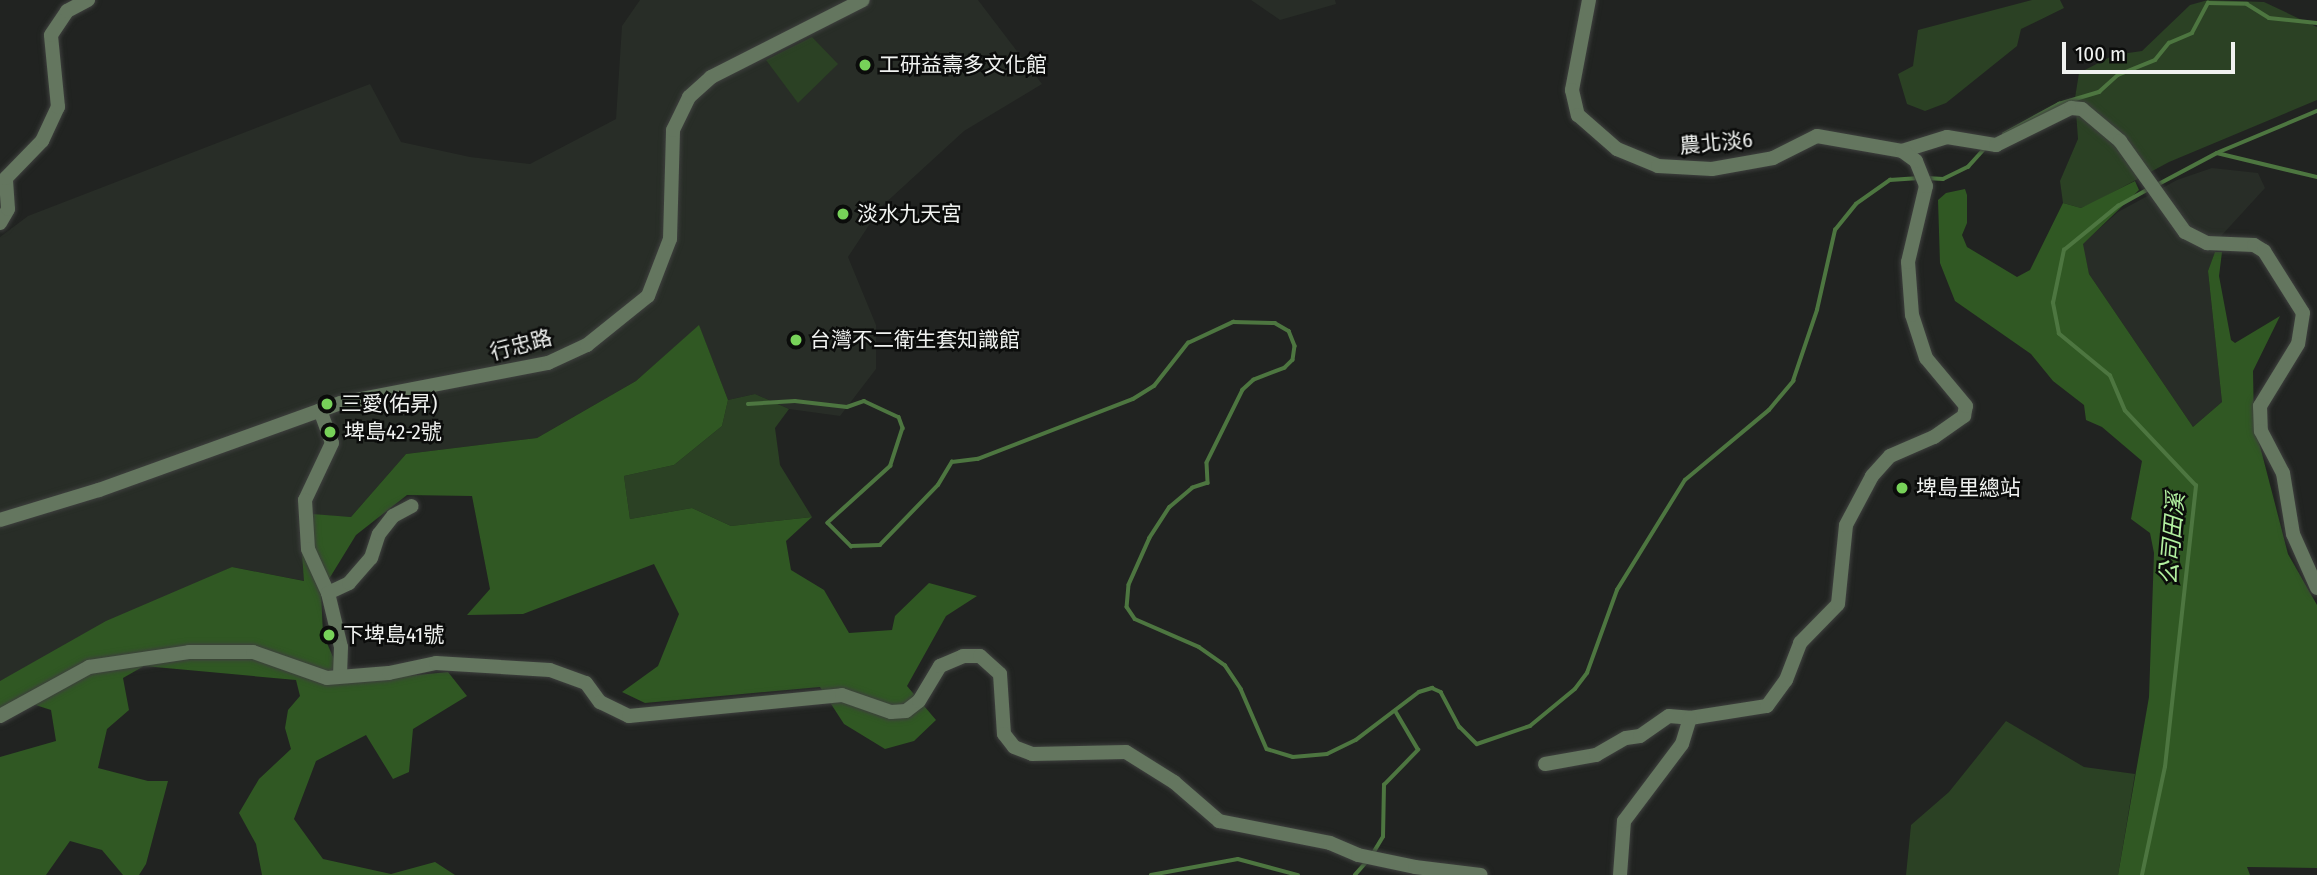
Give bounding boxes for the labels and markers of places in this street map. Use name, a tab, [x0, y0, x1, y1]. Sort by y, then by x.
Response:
place label: 工研益壽多文化館	[879, 52, 1047, 78]
marker: 工研益壽多文化館	[857, 57, 873, 73]
place label: 淡水九天宮	[857, 201, 962, 227]
marker: 淡水九天宮	[835, 206, 851, 222]
place label: 台灣不二衛生套知識館	[810, 327, 1020, 353]
marker: 台灣不二衛生套知識館	[788, 332, 804, 348]
place label: 三愛(佑昇)	[341, 391, 437, 417]
marker: 三愛(佑昇)	[319, 396, 335, 412]
place label: 埤島42-2號	[344, 419, 442, 445]
marker: 埤島42-2號	[322, 424, 338, 440]
place label: 埤島里總站	[1916, 475, 2021, 501]
marker: 埤島里總站	[1894, 480, 1910, 496]
place label: 下埤島41號	[343, 622, 444, 648]
marker: 下埤島41號	[321, 627, 337, 643]

